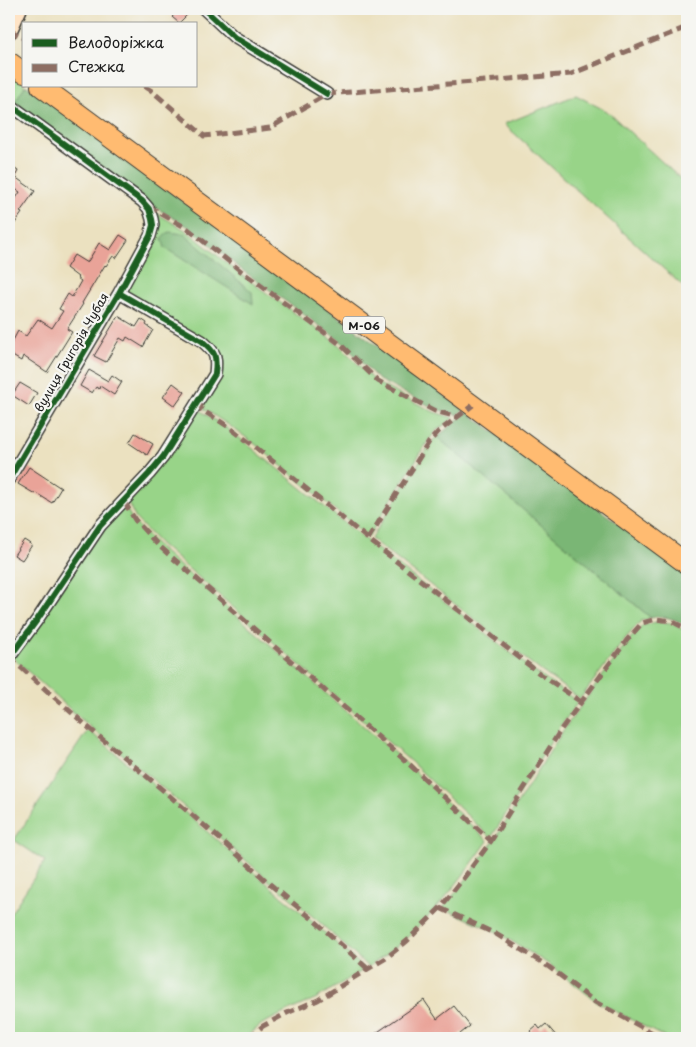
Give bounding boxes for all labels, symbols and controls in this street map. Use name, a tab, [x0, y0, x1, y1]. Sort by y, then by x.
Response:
legend	[22, 22, 198, 88]
text: Велодоріжка	[68, 30, 164, 53]
text: Стежка	[68, 54, 125, 77]
street label: вулиця Григорія Чубая	[29, 289, 113, 415]
road number: М-06	[343, 316, 385, 334]

